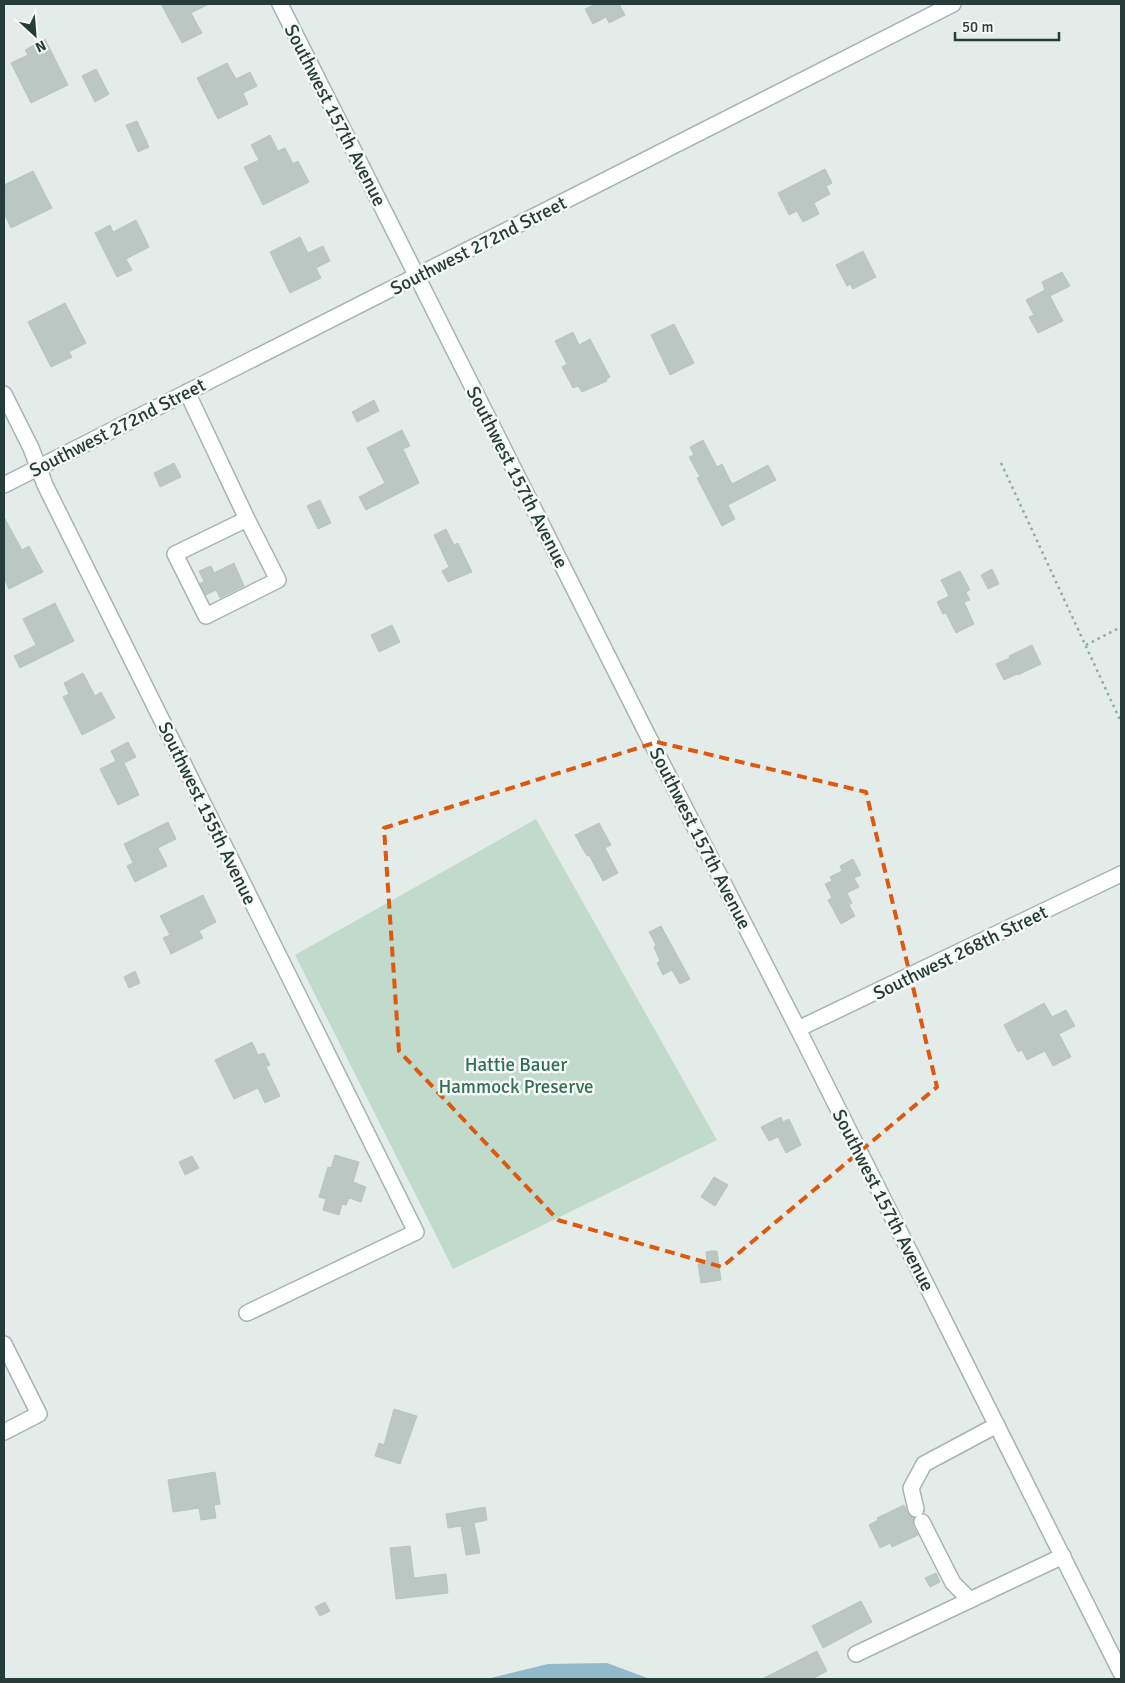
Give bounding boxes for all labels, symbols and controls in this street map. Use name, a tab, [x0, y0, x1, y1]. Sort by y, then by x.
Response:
north arrow	[10, 10, 60, 60]
scale bar	[955, 10, 1059, 42]
text: 50 m	[962, 18, 993, 36]
street label: Southwest 157th Avenue	[279, 20, 391, 210]
text: N	[32, 36, 49, 56]
street label: Southwest 272nd Street	[386, 191, 571, 301]
street label: Southwest 272nd Street	[25, 373, 210, 483]
street label: Southwest 157th Avenue	[461, 382, 573, 572]
street label: Southwest 155th Avenue	[152, 718, 262, 909]
street label: Southwest 157th Avenue	[644, 743, 756, 933]
street label: Southwest 268th Street	[869, 900, 1052, 1006]
park label: Hattie Bauer Hammock Preserve	[438, 1053, 594, 1099]
street label: Southwest 157th Avenue	[827, 1105, 939, 1295]

